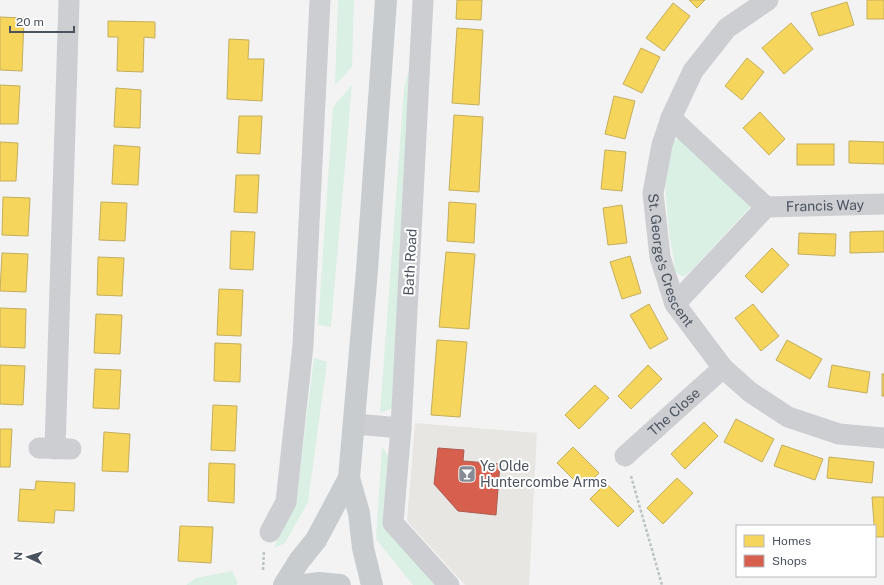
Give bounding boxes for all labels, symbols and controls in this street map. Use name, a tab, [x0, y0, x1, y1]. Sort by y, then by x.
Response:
scale bar	[10, 8, 74, 34]
text: 20 m	[16, 15, 44, 29]
street label: St. George's Crescent	[645, 193, 697, 330]
street label: Francis Way	[786, 196, 865, 214]
street label: Bath Road	[400, 228, 420, 296]
street label: The Close	[645, 385, 703, 439]
place label: Ye Olde Huntercombe Arms	[480, 458, 607, 490]
bar icon: Ye Olde Huntercombe Arms	[457, 464, 477, 484]
legend	[736, 525, 876, 577]
text: Homes	[772, 534, 811, 548]
north arrow	[8, 537, 48, 577]
text: N	[12, 552, 24, 561]
text: Shops	[772, 554, 807, 568]

